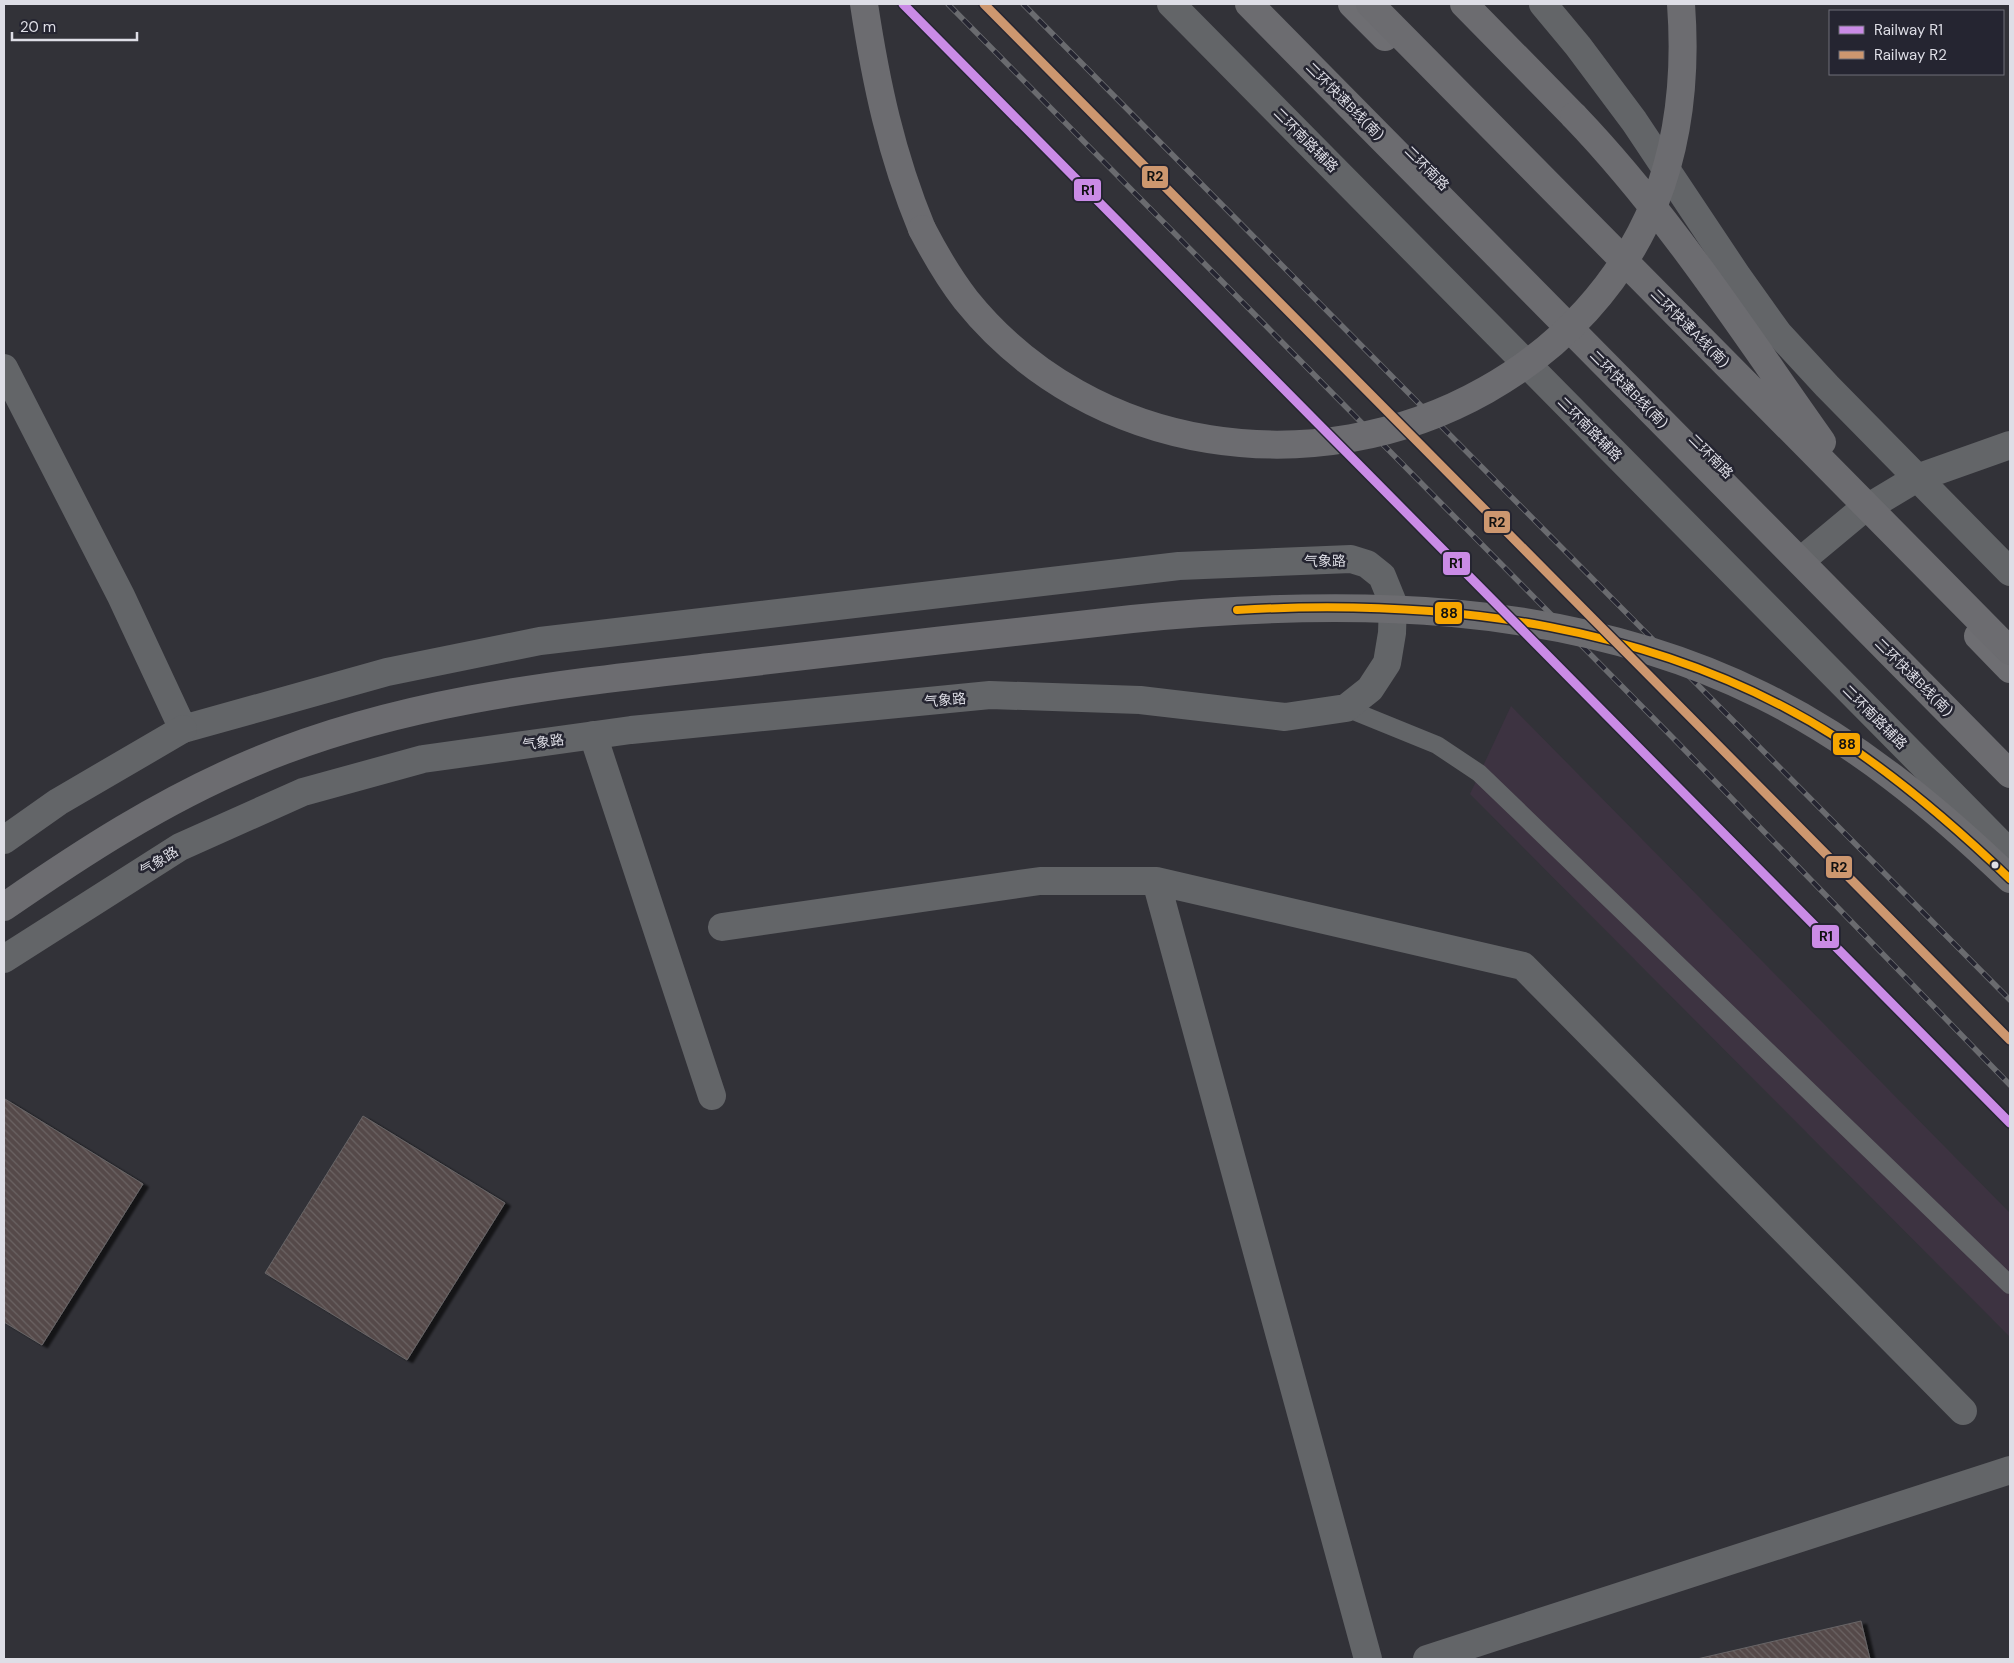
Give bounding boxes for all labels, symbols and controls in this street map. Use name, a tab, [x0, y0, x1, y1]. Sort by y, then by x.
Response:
scale bar	[12, 10, 138, 42]
legend	[1829, 10, 2004, 75]
text: 20 m	[20, 17, 56, 37]
text: Railway R1	[1874, 20, 1943, 40]
text: Railway R2	[1874, 45, 1947, 65]
street label: 二环快速B线(南)	[1302, 58, 1388, 144]
street label: 二环南路辅路	[1270, 104, 1342, 176]
street label: 二环南路	[1401, 142, 1453, 194]
line badge: R2	[1141, 165, 1169, 189]
text: R2	[1147, 167, 1163, 185]
line badge: R1	[1073, 178, 1102, 202]
text: R1	[1081, 181, 1095, 199]
street label: 二环快速A线(南)	[1647, 285, 1733, 371]
street label: 二环快速B线(南)	[1586, 346, 1672, 432]
street label: 二环南路辅路	[1554, 393, 1626, 465]
street label: 二环南路	[1685, 430, 1737, 482]
line badge: R2	[1483, 510, 1511, 534]
text: R2	[1489, 513, 1505, 531]
line badge: R1	[1442, 551, 1471, 576]
street label: 气象路	[1304, 552, 1346, 570]
text: R1	[1449, 554, 1463, 572]
line badge: 88	[1434, 601, 1463, 625]
text: 88	[1440, 604, 1458, 622]
street label: 二环快速B线(南)	[1871, 634, 1957, 720]
street label: 二环南路辅路	[1839, 681, 1911, 753]
street label: 气象路	[923, 689, 967, 711]
street label: 气象路	[521, 730, 565, 754]
line badge: 88	[1832, 732, 1861, 756]
text: 88	[1838, 735, 1856, 753]
street label: 气象路	[136, 842, 182, 880]
line badge: R2	[1825, 855, 1853, 879]
text: R2	[1831, 858, 1847, 876]
unlabelled marker	[1990, 860, 2000, 870]
line badge: R1	[1811, 924, 1840, 949]
text: R1	[1819, 927, 1833, 945]

